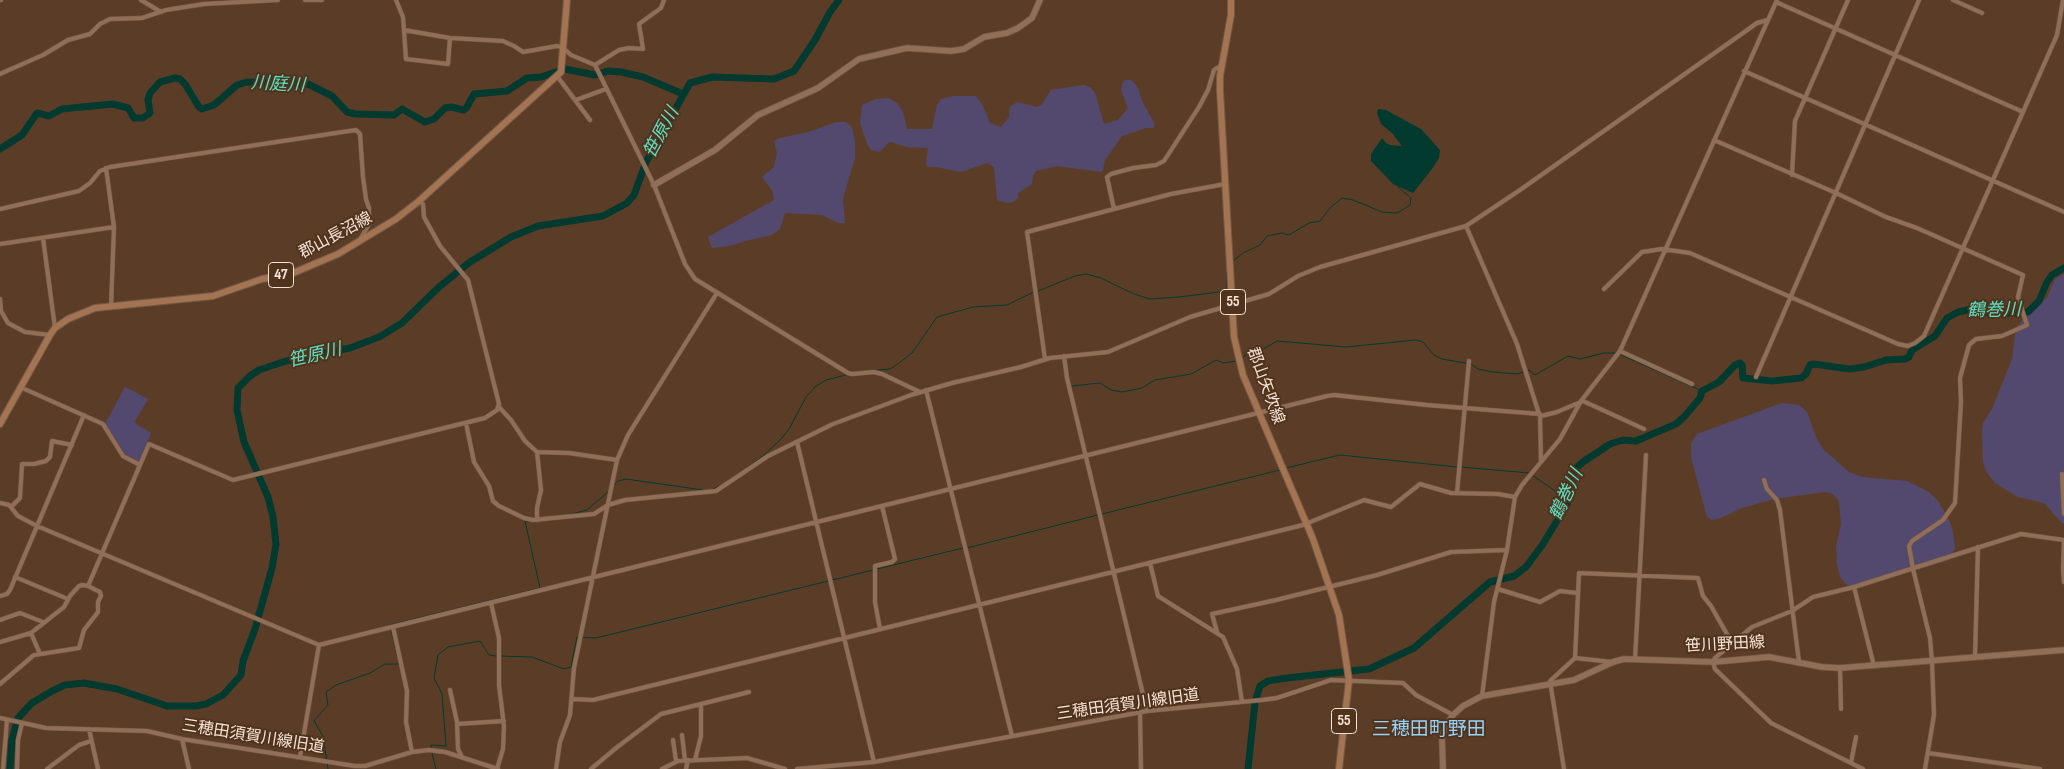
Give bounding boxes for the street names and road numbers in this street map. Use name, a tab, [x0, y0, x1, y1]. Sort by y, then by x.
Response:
street label: 郡山長沼線	[296, 209, 376, 263]
road number: 47	[268, 262, 294, 288]
road number: 55	[1220, 290, 1246, 314]
street label: 郡山矢吹線	[1242, 345, 1288, 427]
street label: 笹川野田線	[1685, 633, 1765, 657]
street label: 三穂田須賀川線旧道	[1055, 685, 1201, 725]
road number: 55	[1332, 708, 1356, 734]
street label: 三穂田須賀川線旧道	[180, 716, 326, 758]

